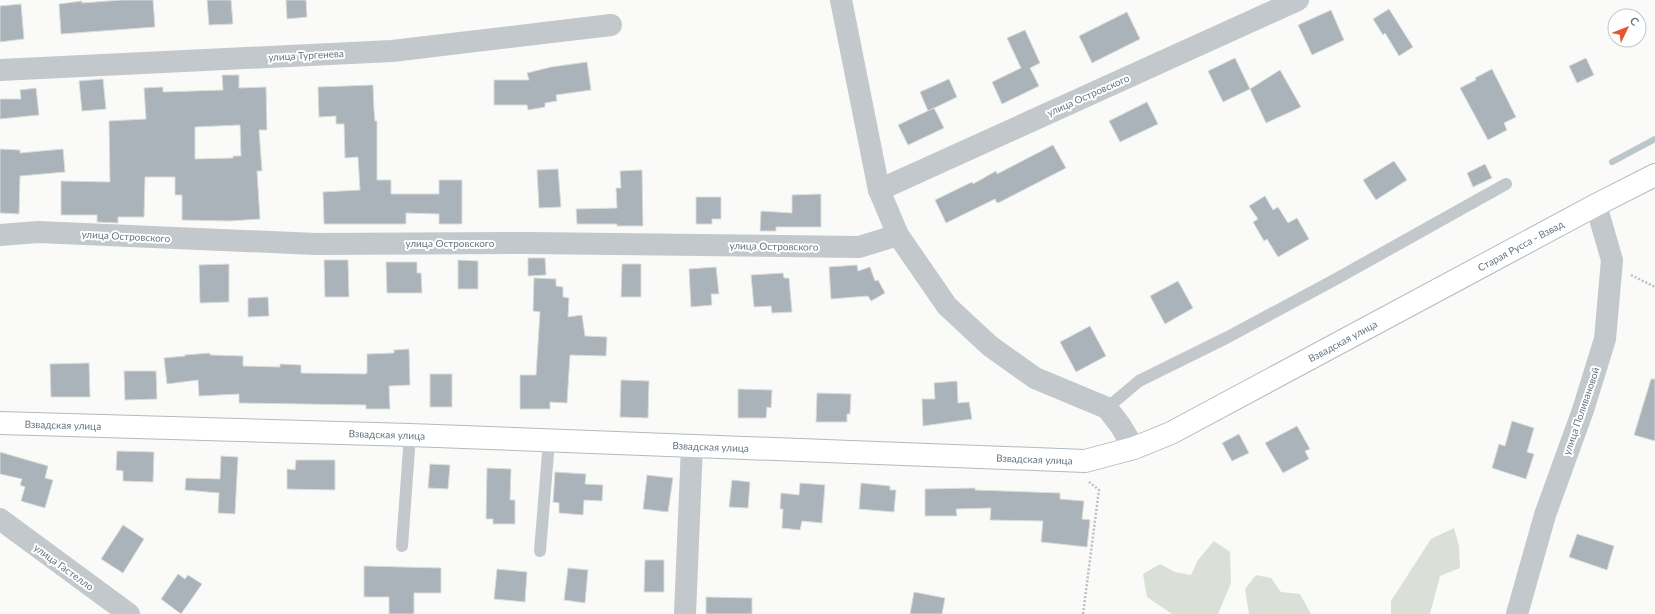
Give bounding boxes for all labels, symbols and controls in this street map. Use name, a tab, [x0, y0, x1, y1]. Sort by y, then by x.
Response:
north arrow	[1607, 8, 1647, 48]
text: С	[1627, 14, 1642, 28]
street label: улица Тургенева	[268, 47, 344, 63]
street label: улица Островского	[1045, 71, 1131, 119]
street label: Старая Русса - Взвад	[1476, 218, 1566, 273]
street label: улица Островского	[81, 228, 171, 244]
street label: улица Островского	[406, 237, 495, 249]
street label: улица Островского	[729, 239, 819, 253]
street label: Взвадская улица	[1306, 318, 1379, 364]
street label: улица Поливановой	[1560, 365, 1602, 456]
street label: Взвадская улица	[25, 418, 101, 432]
street label: Взвадская улица	[348, 427, 425, 442]
street label: Взвадская улица	[672, 439, 749, 454]
street label: Взвадская улица	[996, 452, 1073, 467]
street label: улица Гастелло	[32, 541, 97, 593]

